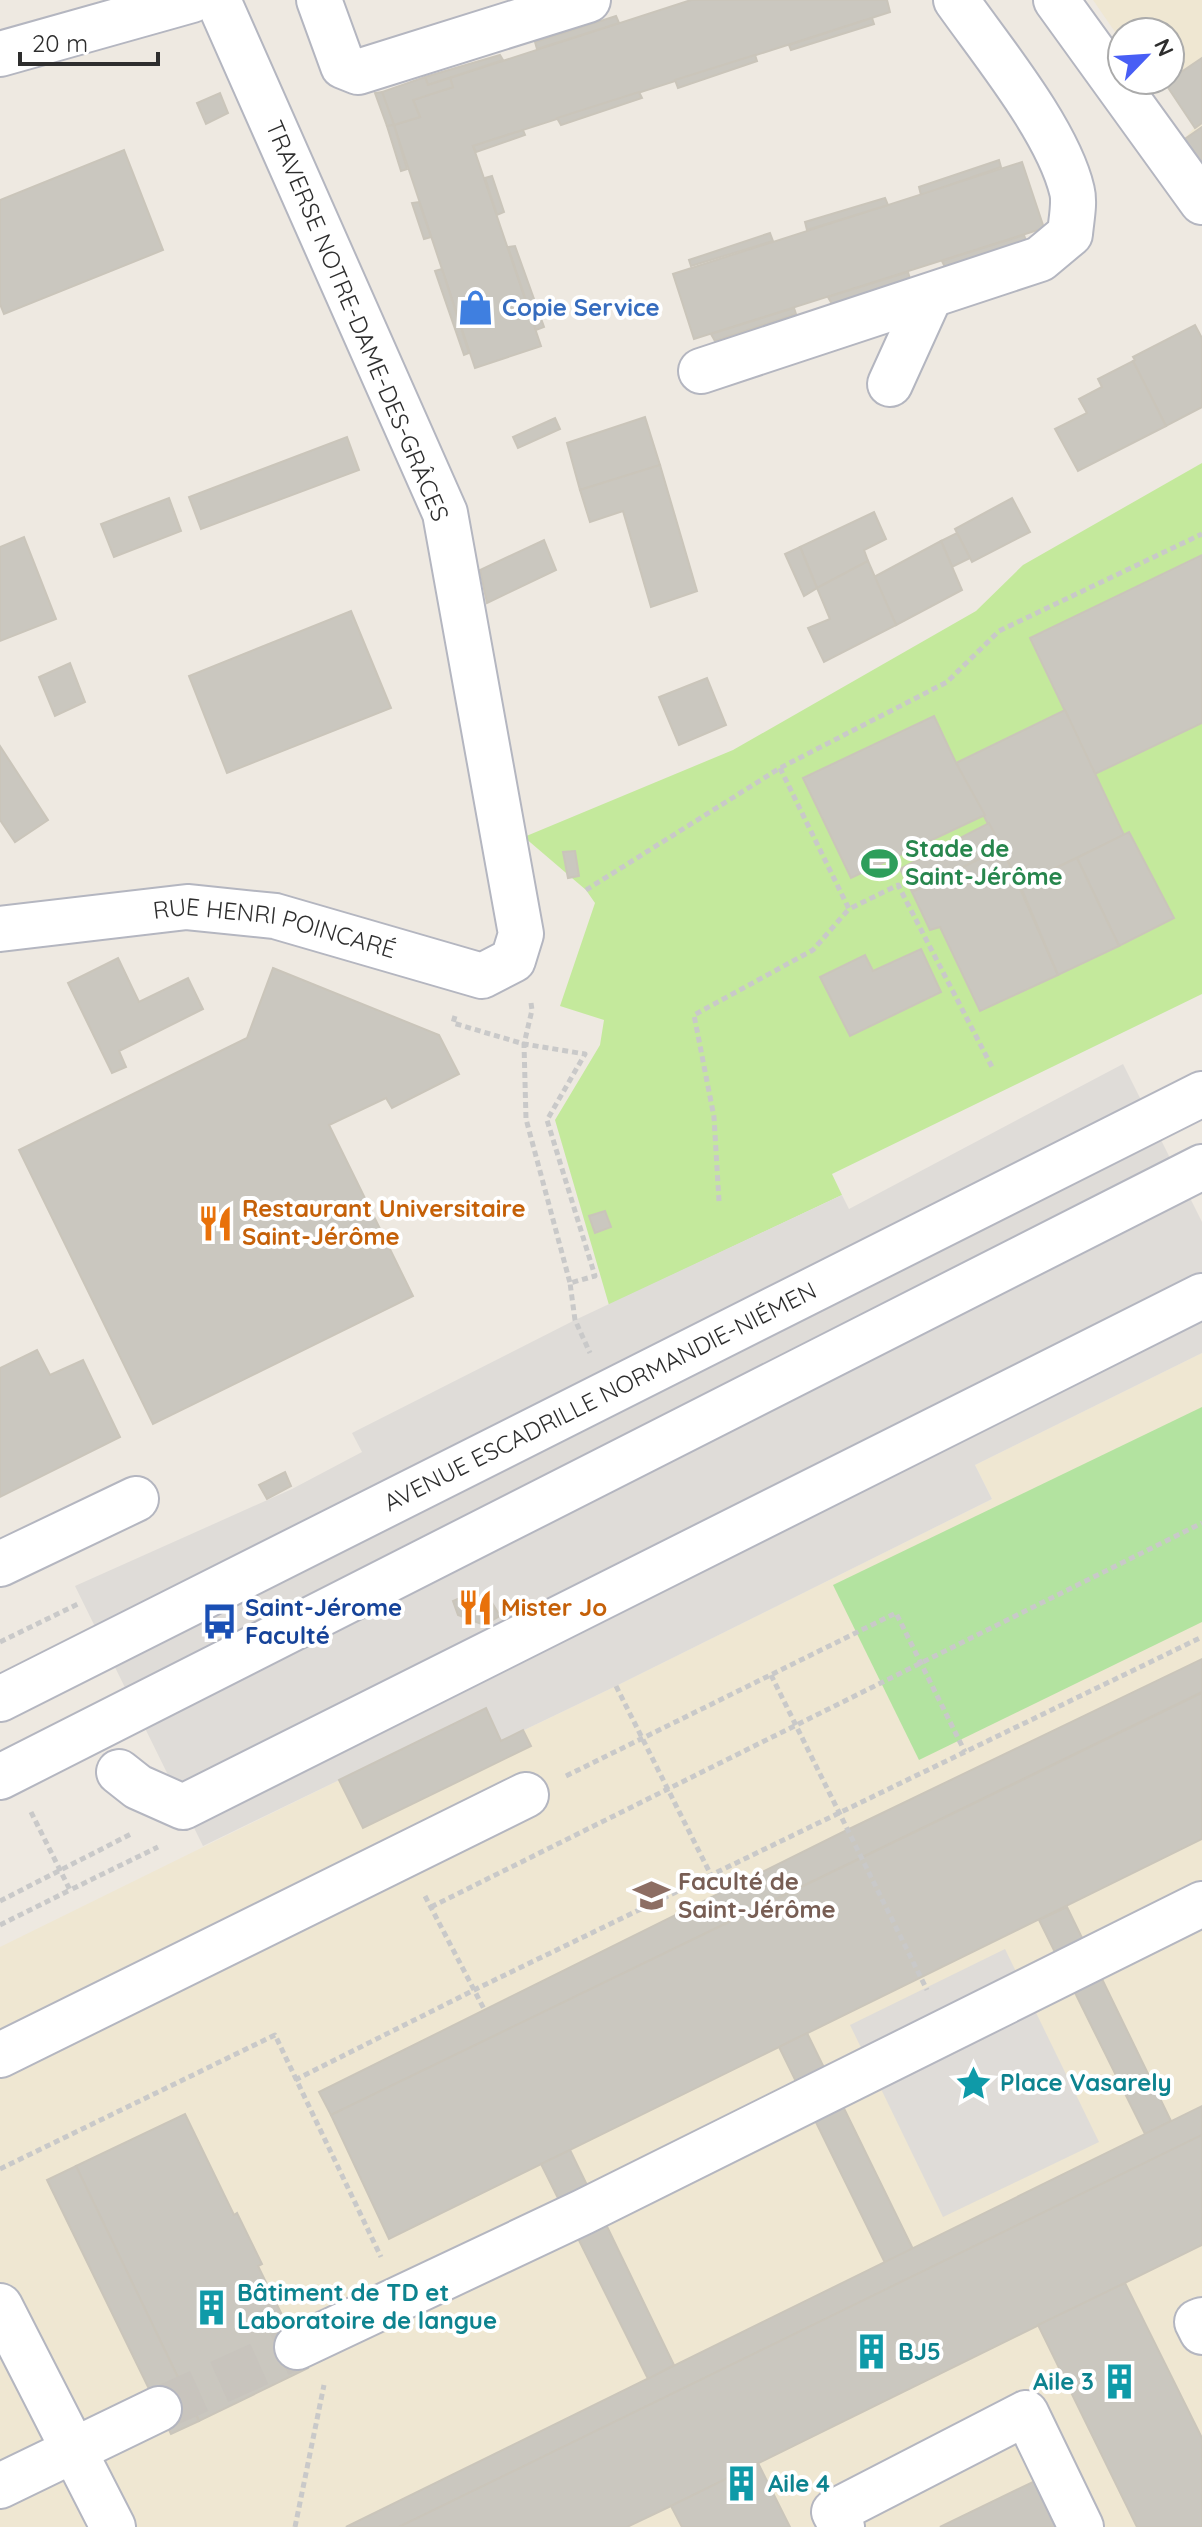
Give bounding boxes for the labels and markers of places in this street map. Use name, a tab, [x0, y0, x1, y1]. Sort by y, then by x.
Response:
shop icon: Copie Service	[457, 289, 495, 327]
place label: Copie Service	[502, 292, 660, 322]
place label: Stade de Saint-Jérôme	[905, 833, 1063, 891]
sports icon: Stade de Saint-Jérôme	[860, 844, 898, 882]
place label: Restaurant Universitaire Saint-Jérôme	[242, 1193, 526, 1251]
restaurant icon: Restaurant Universitaire Saint-Jérôme	[197, 1204, 235, 1242]
restaurant icon: Mister Jo	[456, 1589, 494, 1627]
place label: Saint-Jérome Faculté	[245, 1592, 402, 1650]
place label: Mister Jo	[501, 1592, 607, 1622]
bus stop icon: Saint-Jérome Faculté	[200, 1603, 238, 1641]
place label: Faculté de Saint-Jérôme	[678, 1866, 836, 1924]
school or university icon: Faculté de Saint-Jérôme	[633, 1877, 671, 1915]
place icon: Place Vasarely	[955, 2064, 993, 2102]
place label: Place Vasarely	[1000, 2067, 1172, 2097]
place label: Bâtiment de TD et Laboratoire de langue	[237, 2277, 497, 2335]
building icon: Bâtiment de TD et Laboratoire de langue	[192, 2288, 230, 2326]
building icon: BJ5	[853, 2333, 891, 2371]
place label: BJ5	[898, 2336, 941, 2366]
building icon: Aile 3	[1101, 2363, 1139, 2401]
place label: Aile 3	[1033, 2366, 1094, 2396]
building icon: Aile 4	[723, 2465, 761, 2503]
place label: Aile 4	[768, 2468, 830, 2498]

